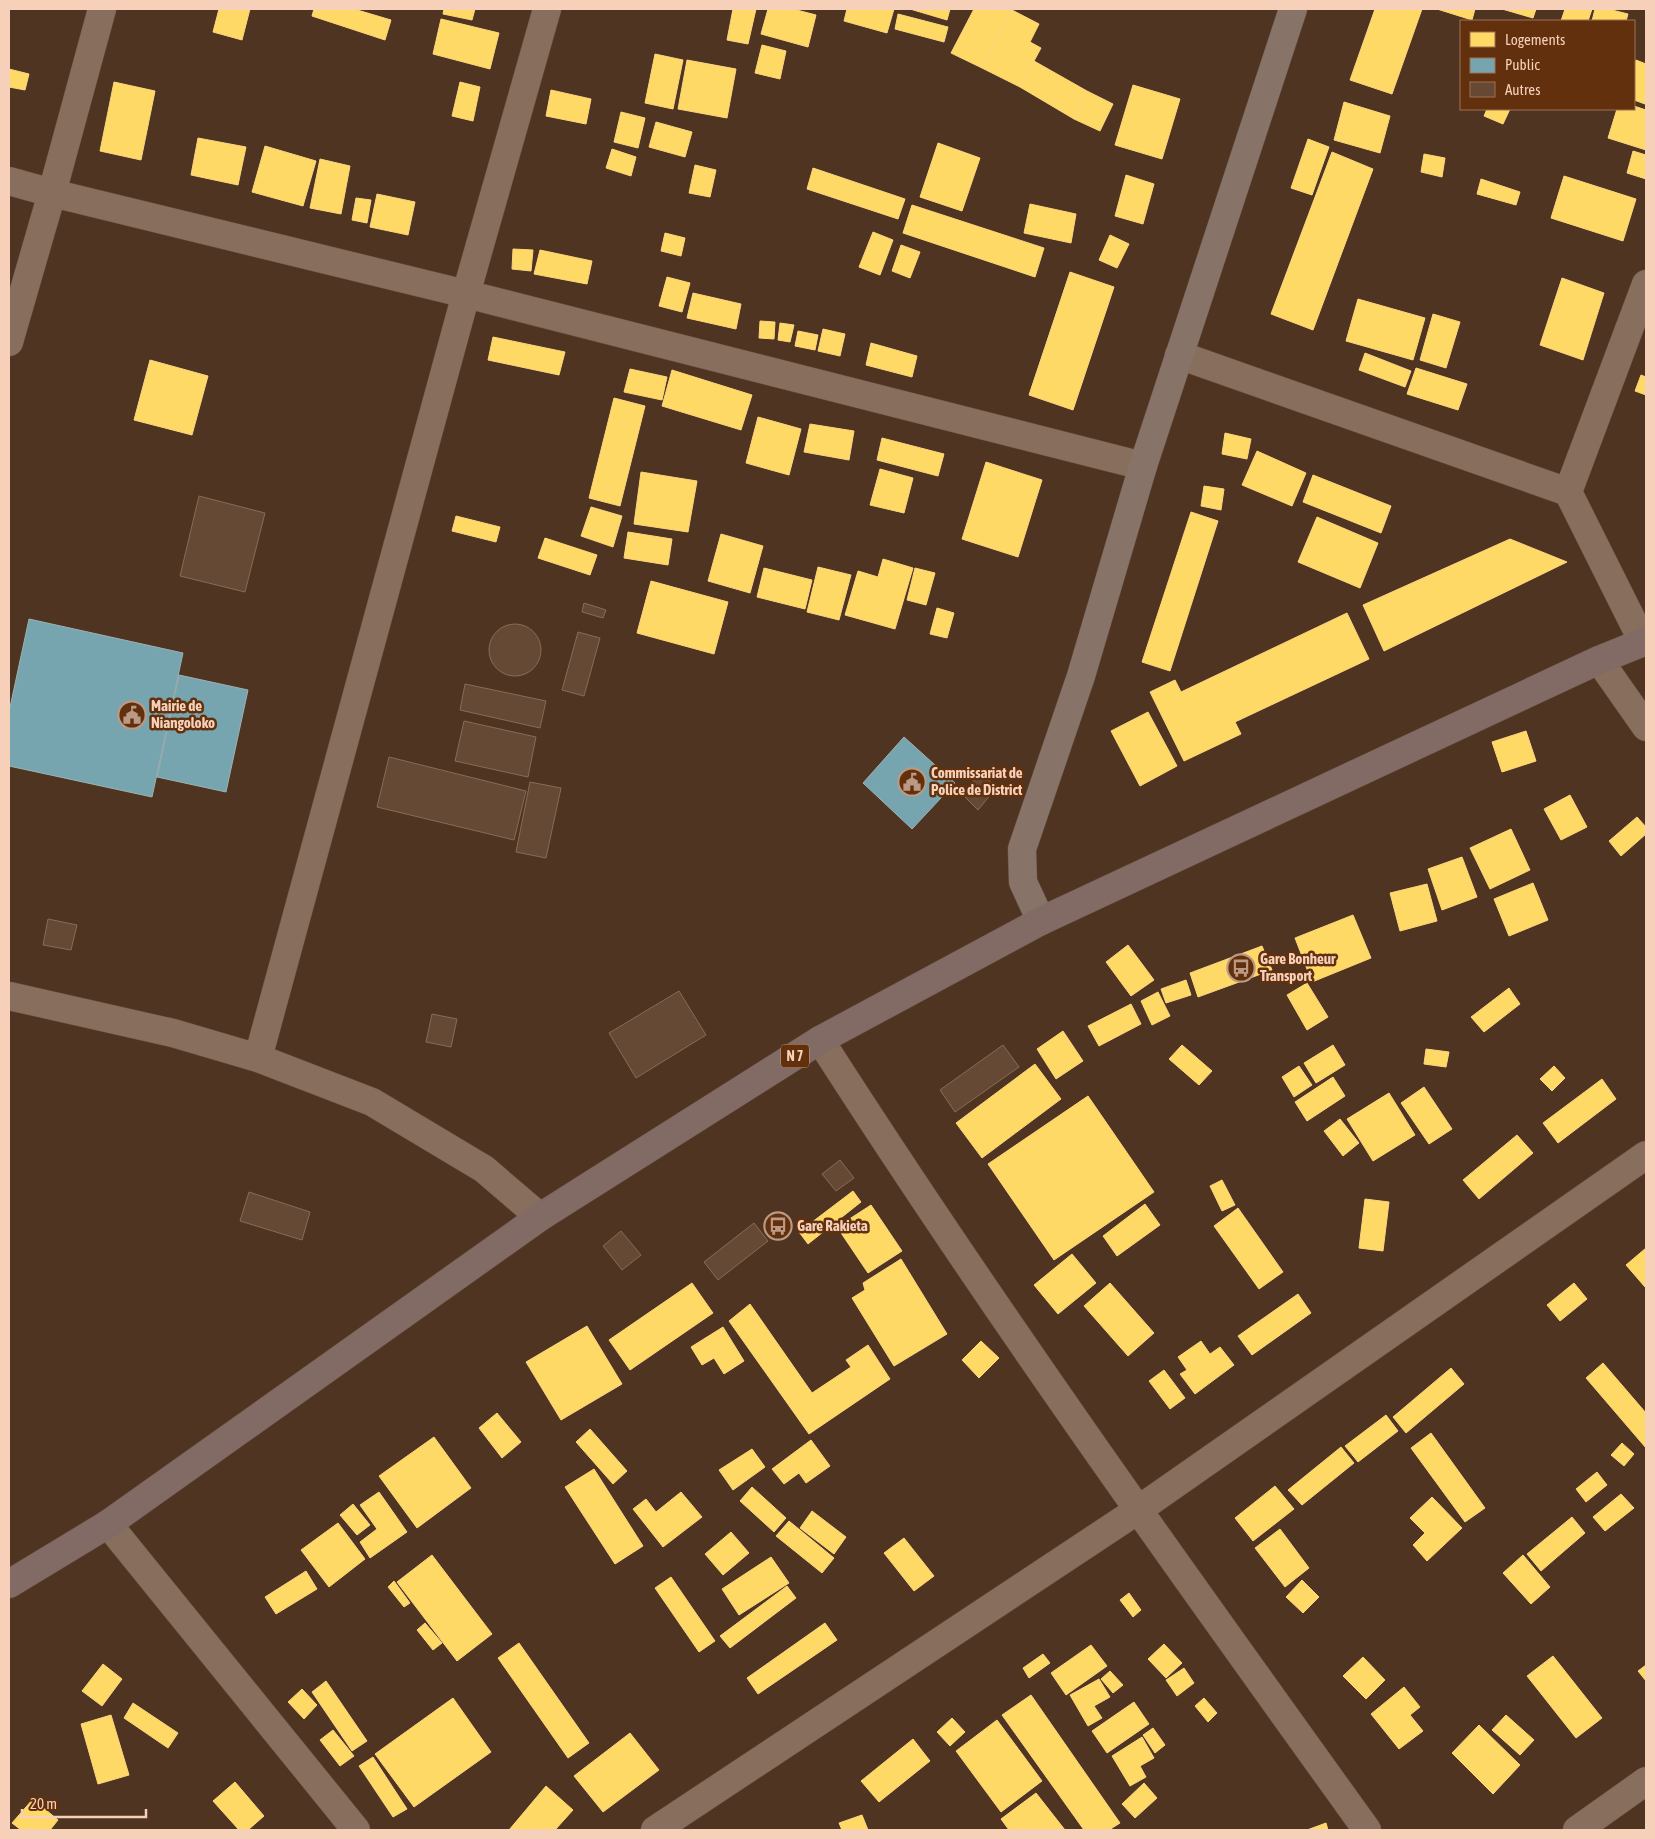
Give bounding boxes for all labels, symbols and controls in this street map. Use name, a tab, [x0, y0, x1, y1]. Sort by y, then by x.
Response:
legend	[1460, 20, 1635, 110]
text: Logements	[1505, 31, 1565, 48]
text: Public	[1505, 56, 1540, 73]
text: Autres	[1505, 81, 1540, 98]
place label: Mairie de Niangoloko	[151, 697, 215, 731]
public building icon: Mairie de Niangoloko	[117, 700, 147, 730]
place label: Commissariat de Police de District	[931, 764, 1023, 798]
public building icon: Commissariat de Police de District	[897, 767, 927, 797]
place label: Gare Bonheur Transport	[1260, 950, 1336, 984]
bus stop icon: Gare Bonheur Transport	[1226, 953, 1256, 983]
road number: N 7	[781, 1044, 809, 1068]
bus stop icon: Gare Rakieta	[763, 1211, 793, 1241]
place label: Gare Rakieta	[797, 1217, 868, 1234]
scale bar	[22, 1786, 146, 1818]
text: 20 m	[30, 1795, 57, 1812]

